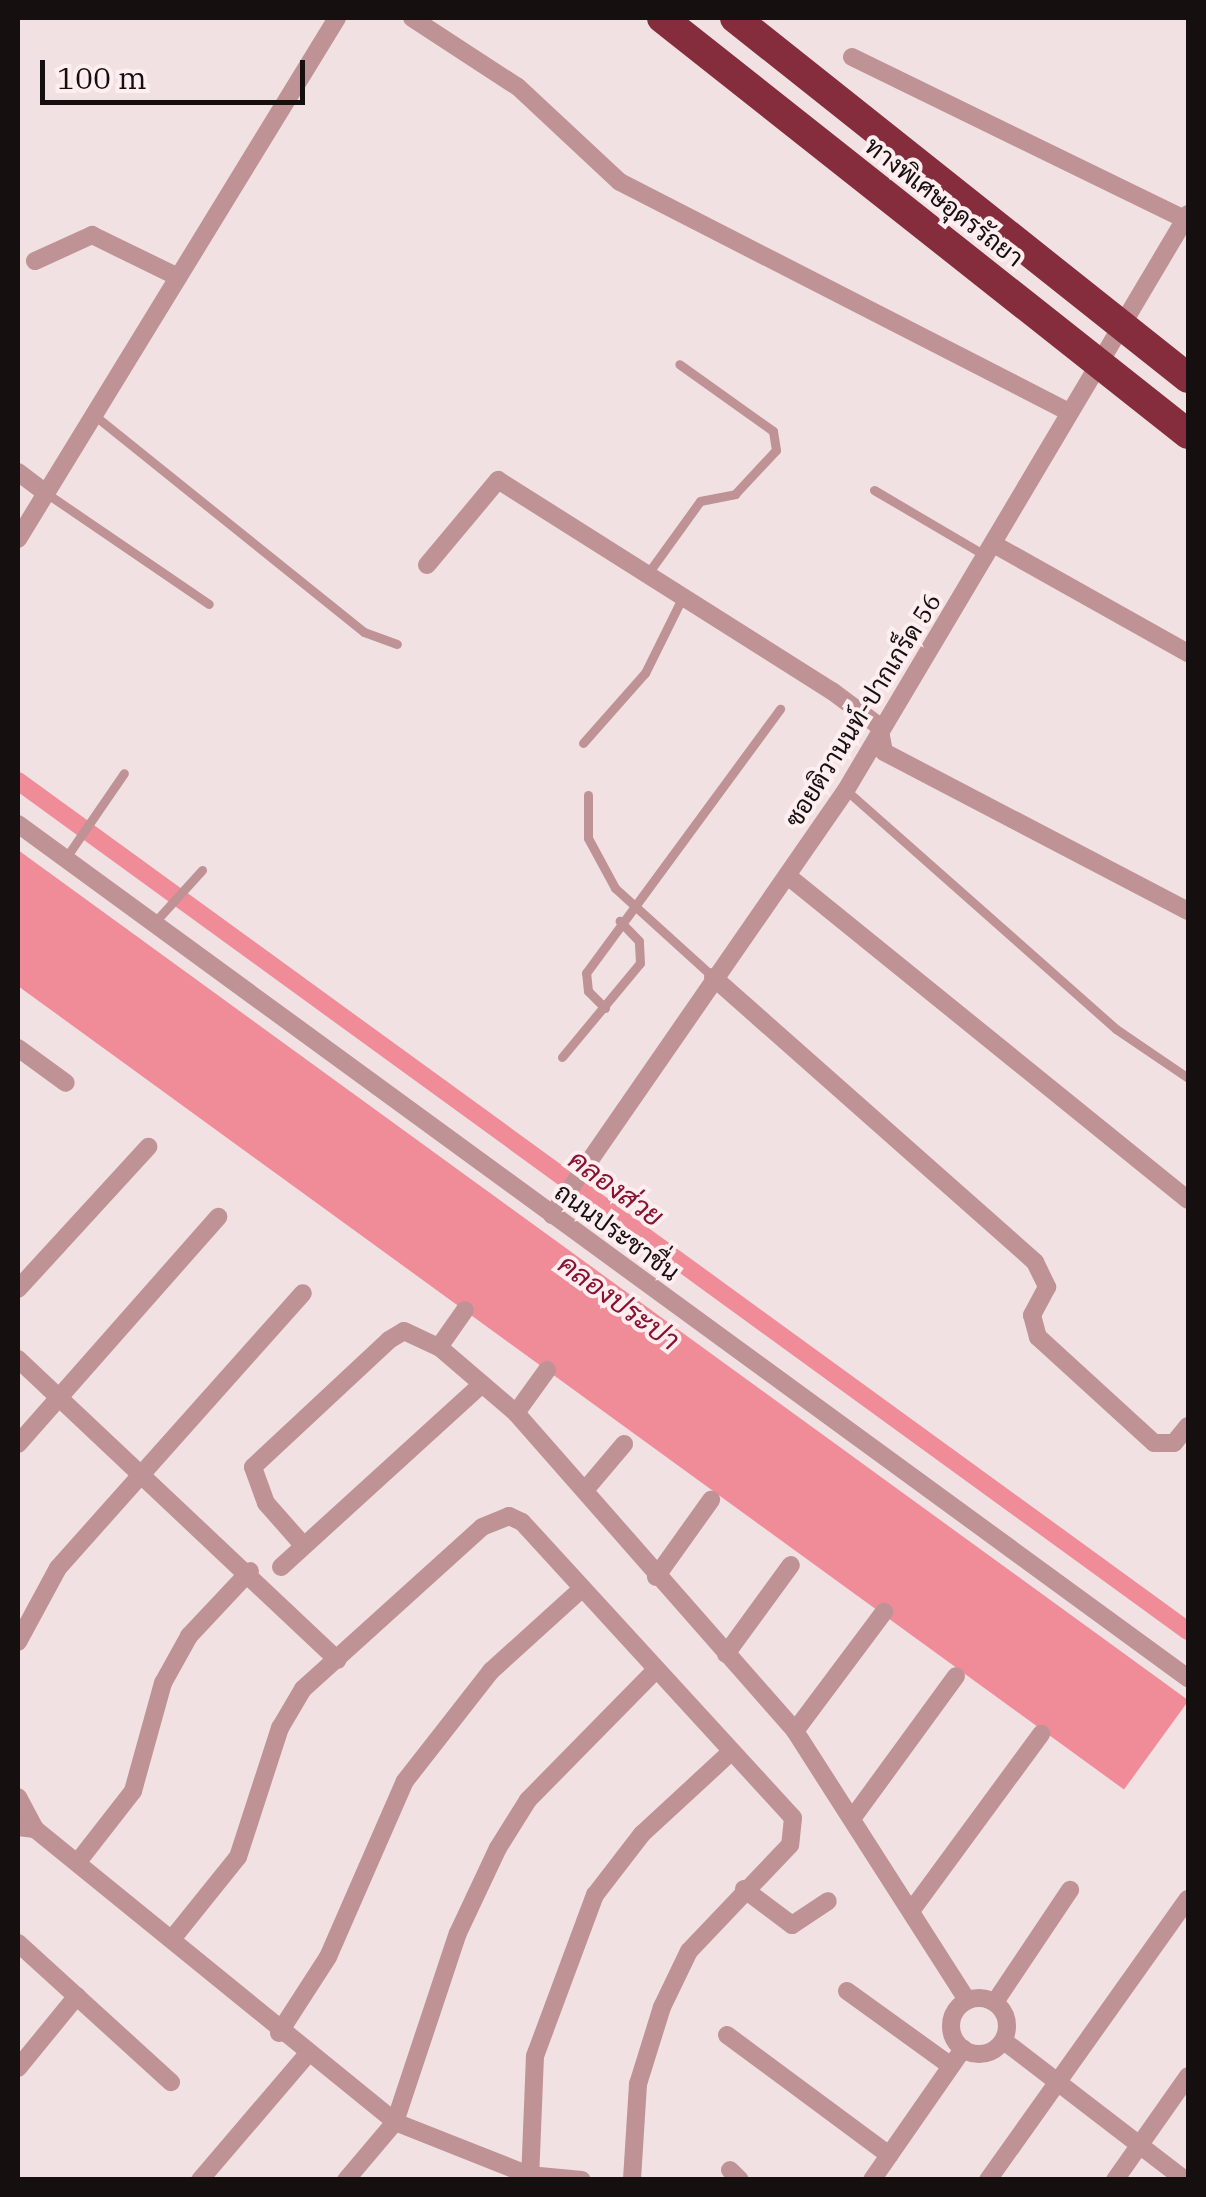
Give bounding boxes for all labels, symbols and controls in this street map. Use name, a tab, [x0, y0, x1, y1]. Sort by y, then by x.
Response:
scale bar	[45, 40, 310, 102]
text: 100 m	[57, 58, 147, 97]
street label: ทางพิเศษอุดรรัถยา	[859, 131, 1029, 273]
street label: ซอยติวานนท์-ปากเกร็ด 56	[779, 587, 947, 833]
water label: คลองส่วย	[562, 1142, 670, 1234]
street label: ถนนประชาชื่น	[549, 1177, 685, 1287]
water label: คลองประปา	[552, 1247, 686, 1357]

